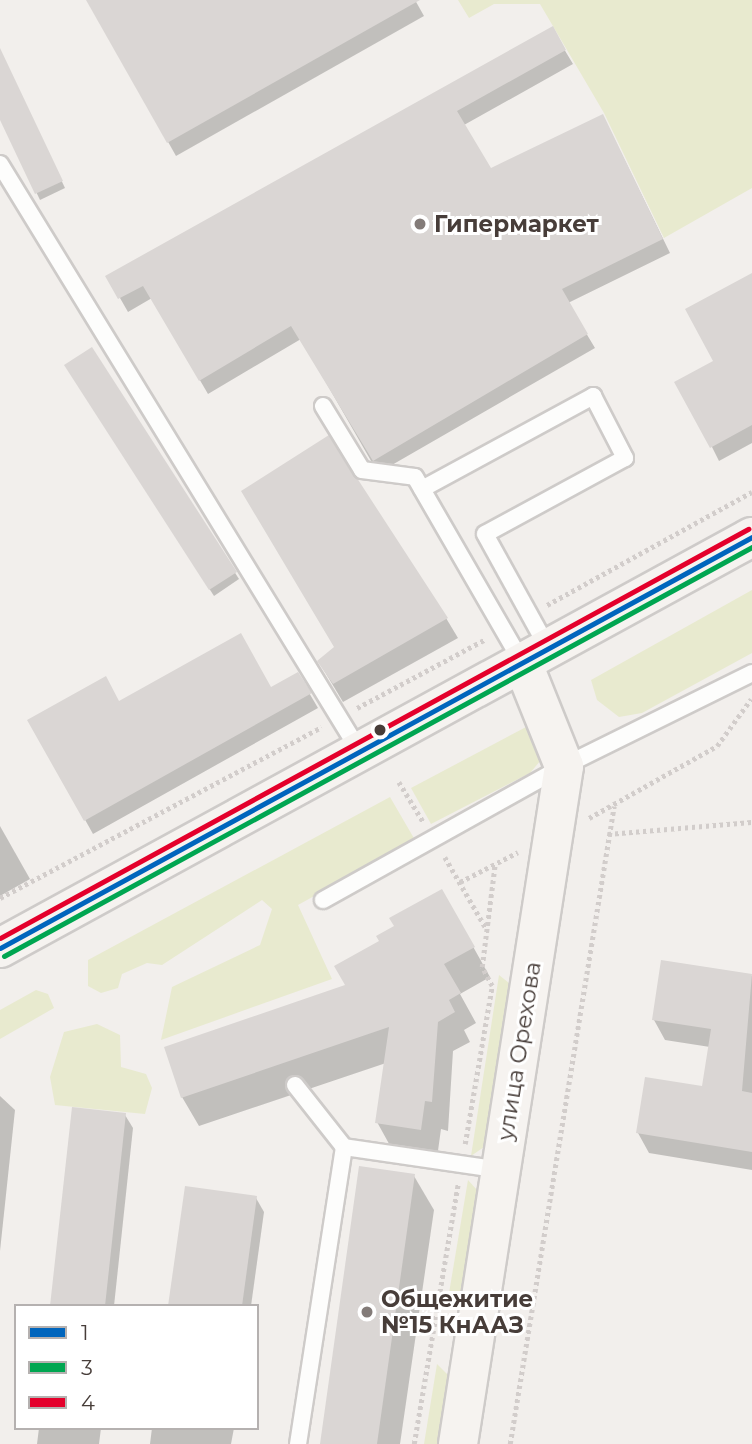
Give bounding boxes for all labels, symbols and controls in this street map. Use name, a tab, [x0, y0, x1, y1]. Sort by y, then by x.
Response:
place label: Гипермаркет	[434, 210, 599, 238]
marker: Гипермаркет	[412, 216, 428, 232]
unlabelled marker	[373, 723, 387, 737]
street label: улица Орехова	[491, 960, 547, 1142]
place label: Общежитие №15 КнААЗ	[381, 1285, 533, 1339]
legend	[14, 1304, 259, 1430]
marker: Общежитие №15 КнААЗ	[359, 1304, 375, 1320]
text: 1	[81, 1320, 89, 1345]
text: 3	[81, 1355, 93, 1380]
text: 4	[81, 1390, 95, 1415]

